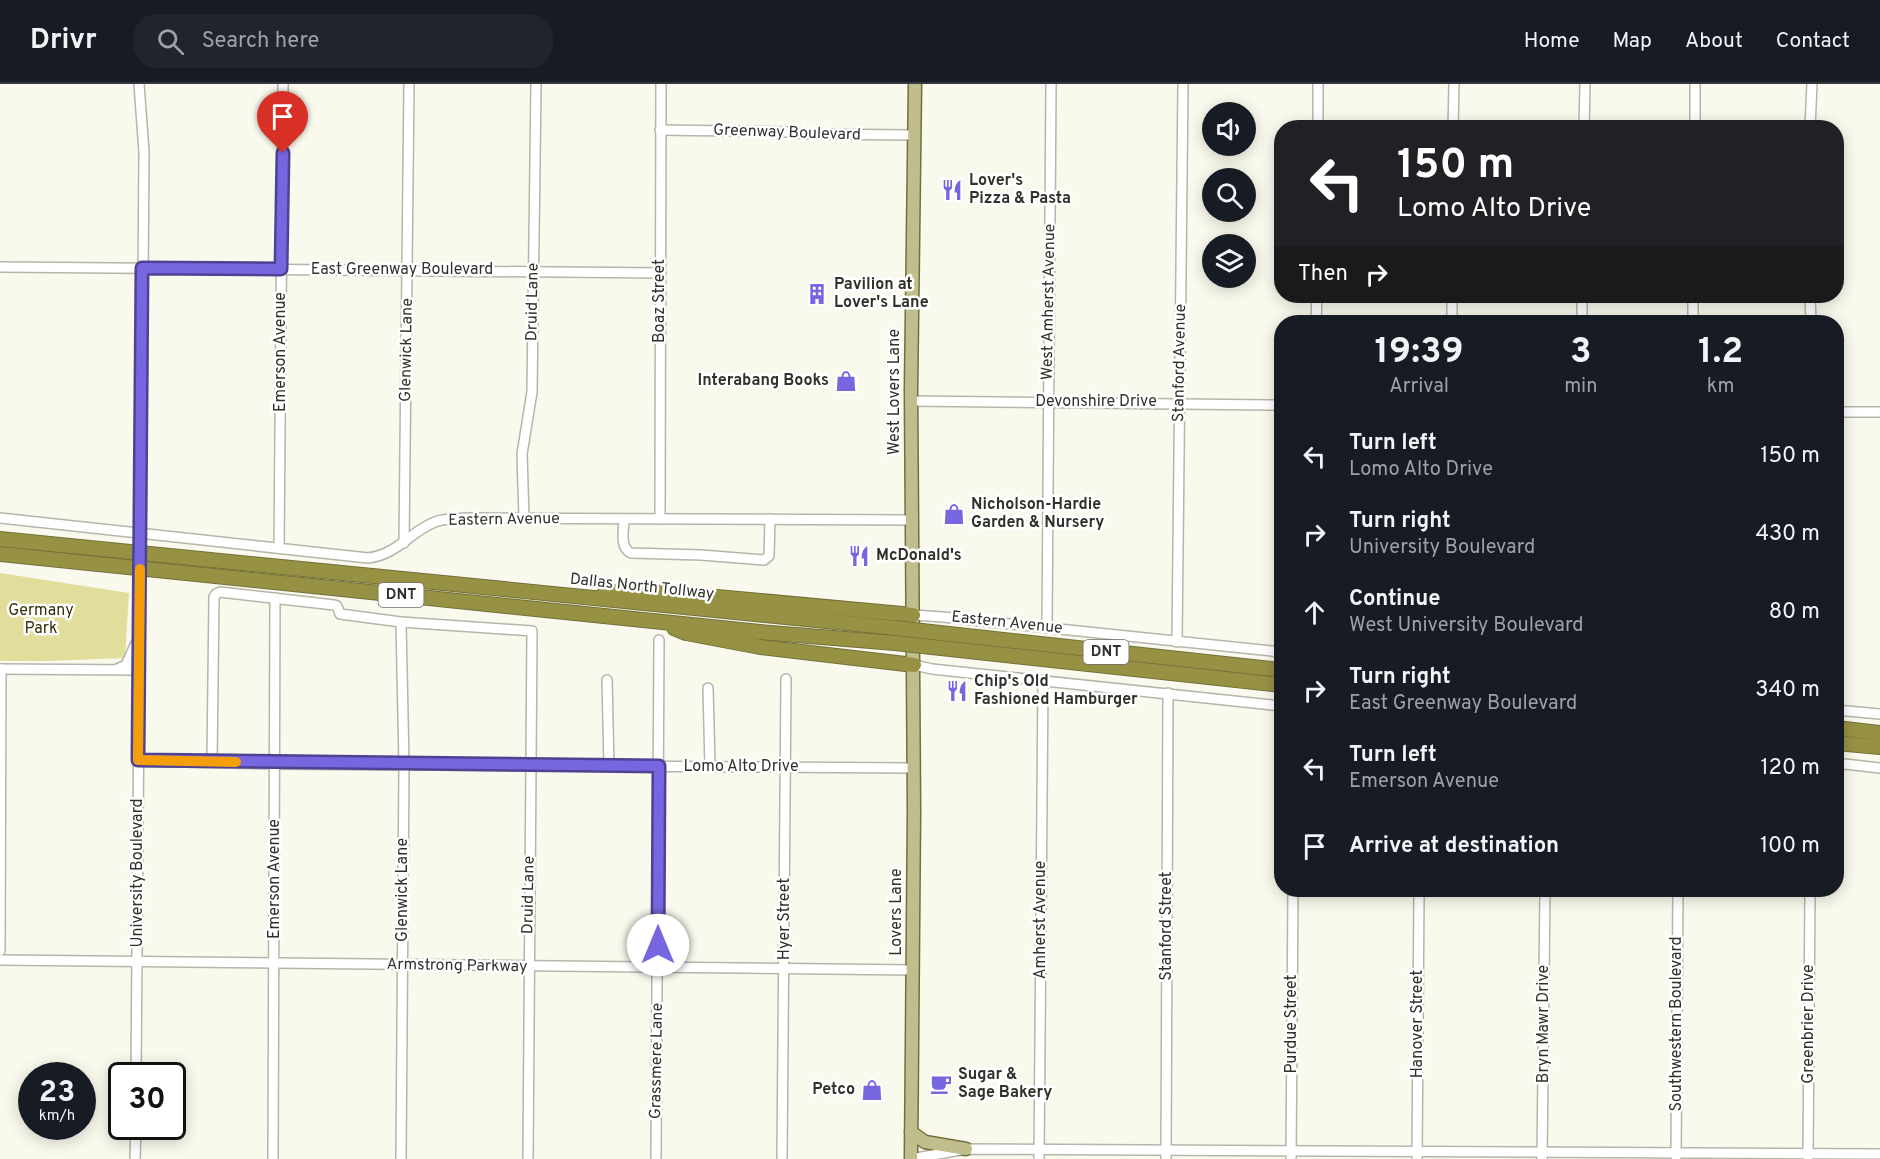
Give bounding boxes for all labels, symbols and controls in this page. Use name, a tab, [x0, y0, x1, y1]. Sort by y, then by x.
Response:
search box	[133, 14, 553, 68]
text: Drivr	[30, 23, 97, 59]
icon: search	[154, 25, 187, 58]
text: Search here	[202, 28, 319, 55]
text: Home	[1524, 28, 1580, 55]
text: Map	[1613, 28, 1652, 55]
text: About	[1685, 28, 1743, 55]
text: Contact	[1776, 28, 1850, 55]
pin	[257, 91, 308, 153]
icon: arrive	[266, 100, 299, 133]
map controls	[1202, 102, 1256, 288]
button: sound	[1202, 102, 1256, 156]
street label: Greenway Boulevard	[713, 120, 861, 146]
text: 150 m	[1397, 140, 1514, 193]
icon: left	[1298, 144, 1376, 222]
button: search	[1202, 168, 1256, 222]
place label: Lover's Pizza & Pasta	[969, 171, 1071, 209]
restaurant icon: Lover's Pizza & Pasta	[940, 178, 964, 202]
text: Lomo Alto Drive	[1397, 192, 1591, 226]
street label: West Amherst Avenue	[1038, 224, 1060, 380]
button: layers	[1202, 234, 1256, 288]
icon: right	[1360, 258, 1393, 291]
street label: Boaz Street	[650, 259, 670, 343]
street label: East Greenway Boulevard	[311, 260, 493, 280]
text: Then	[1298, 261, 1348, 288]
street label: Druid Lane	[522, 263, 544, 341]
place label: Pavilion at Lover's Lane	[834, 275, 929, 313]
building icon: Pavilion at Lover's Lane	[805, 282, 829, 306]
street label: Emerson Avenue	[271, 292, 291, 412]
street label: Glenwick Lane	[396, 298, 418, 402]
street label: Stanford Avenue	[1169, 304, 1191, 422]
street label: West Lovers Lane	[885, 329, 905, 455]
text: 19:39	[1375, 330, 1464, 376]
text: 3	[1570, 330, 1592, 376]
text: 1.2	[1698, 330, 1743, 376]
shop icon: Interabang Books	[834, 369, 858, 393]
place label: Interabang Books	[698, 371, 829, 391]
text: Arrival	[1389, 374, 1449, 400]
text: min	[1564, 374, 1597, 400]
text: km	[1707, 374, 1735, 400]
street label: Devonshire Drive	[1035, 392, 1157, 412]
text: Turn left	[1349, 430, 1437, 457]
icon: left	[1298, 440, 1331, 473]
text: 150 m	[1760, 443, 1820, 470]
text: Lomo Alto Drive	[1349, 457, 1493, 483]
place label: Nicholson-Hardie Garden & Nursery	[971, 495, 1104, 533]
shop icon: Nicholson-Hardie Garden & Nursery	[942, 502, 966, 526]
text: Turn right	[1349, 508, 1451, 535]
street label: Eastern Avenue	[448, 509, 560, 531]
icon: right	[1298, 518, 1331, 551]
text: 430 m	[1755, 521, 1820, 548]
text: University Boulevard	[1349, 535, 1535, 561]
restaurant icon: McDonald's	[847, 544, 871, 568]
place label: McDonald's	[876, 546, 962, 566]
street label: Dallas North Tollway	[569, 569, 715, 605]
road number: DNT	[378, 583, 424, 607]
text: Continue	[1349, 586, 1440, 613]
icon: ahead	[1298, 596, 1331, 629]
text: 80 m	[1769, 599, 1820, 626]
park label: Germany Park	[8, 601, 74, 639]
street label: Eastern Avenue	[950, 607, 1064, 639]
text: West University Boulevard	[1349, 613, 1584, 639]
road number: DNT	[1084, 640, 1128, 664]
text: Turn right	[1349, 664, 1451, 691]
place label: Chip's Old Fashioned Hamburger	[974, 672, 1138, 710]
icon: right	[1298, 674, 1331, 707]
text: 340 m	[1755, 677, 1820, 704]
restaurant icon: Chip's Old Fashioned Hamburger	[945, 679, 969, 703]
text: East Greenway Boulevard	[1349, 691, 1577, 717]
text: Turn left	[1349, 742, 1437, 769]
icon: left	[1298, 752, 1331, 785]
text: 120 m	[1760, 755, 1820, 782]
street label: Lomo Alto Drive	[683, 757, 799, 777]
text: Emerson Avenue	[1349, 769, 1499, 795]
street label: University Boulevard	[128, 799, 148, 947]
street label: Emerson Avenue	[265, 819, 285, 939]
icon: arrive	[1298, 830, 1331, 863]
text: Arrive at destination	[1349, 833, 1559, 860]
text: 100 m	[1760, 833, 1820, 860]
street label: Glenwick Lane	[393, 838, 413, 942]
street label: Druid Lane	[518, 856, 540, 934]
street label: Amherst Avenue	[1031, 861, 1051, 979]
street label: Lovers Lane	[887, 868, 907, 956]
street label: Stanford Street	[1157, 871, 1177, 981]
street label: Hyer Street	[775, 878, 795, 960]
position arrow	[626, 913, 690, 977]
street label: Southwestern Boulevard	[1667, 937, 1687, 1111]
street label: Armstrong Parkway	[386, 955, 528, 977]
street label: Greenbrier Drive	[1799, 964, 1819, 1084]
street label: Bryn Mawr Drive	[1534, 965, 1554, 1083]
street label: Hanover Street	[1408, 970, 1428, 1078]
street label: Purdue Street	[1282, 974, 1302, 1074]
street label: Grassmere Lane	[646, 1003, 668, 1119]
speed limit sign: 30	[108, 1062, 186, 1140]
place label: Sugar & Sage Bakery	[958, 1065, 1052, 1103]
cafe icon: Sugar & Sage Bakery	[929, 1072, 953, 1096]
text: 23	[39, 1075, 75, 1112]
shop icon: Petco	[860, 1078, 884, 1102]
place label: Petco	[812, 1080, 855, 1100]
text: km/h	[39, 1107, 75, 1126]

